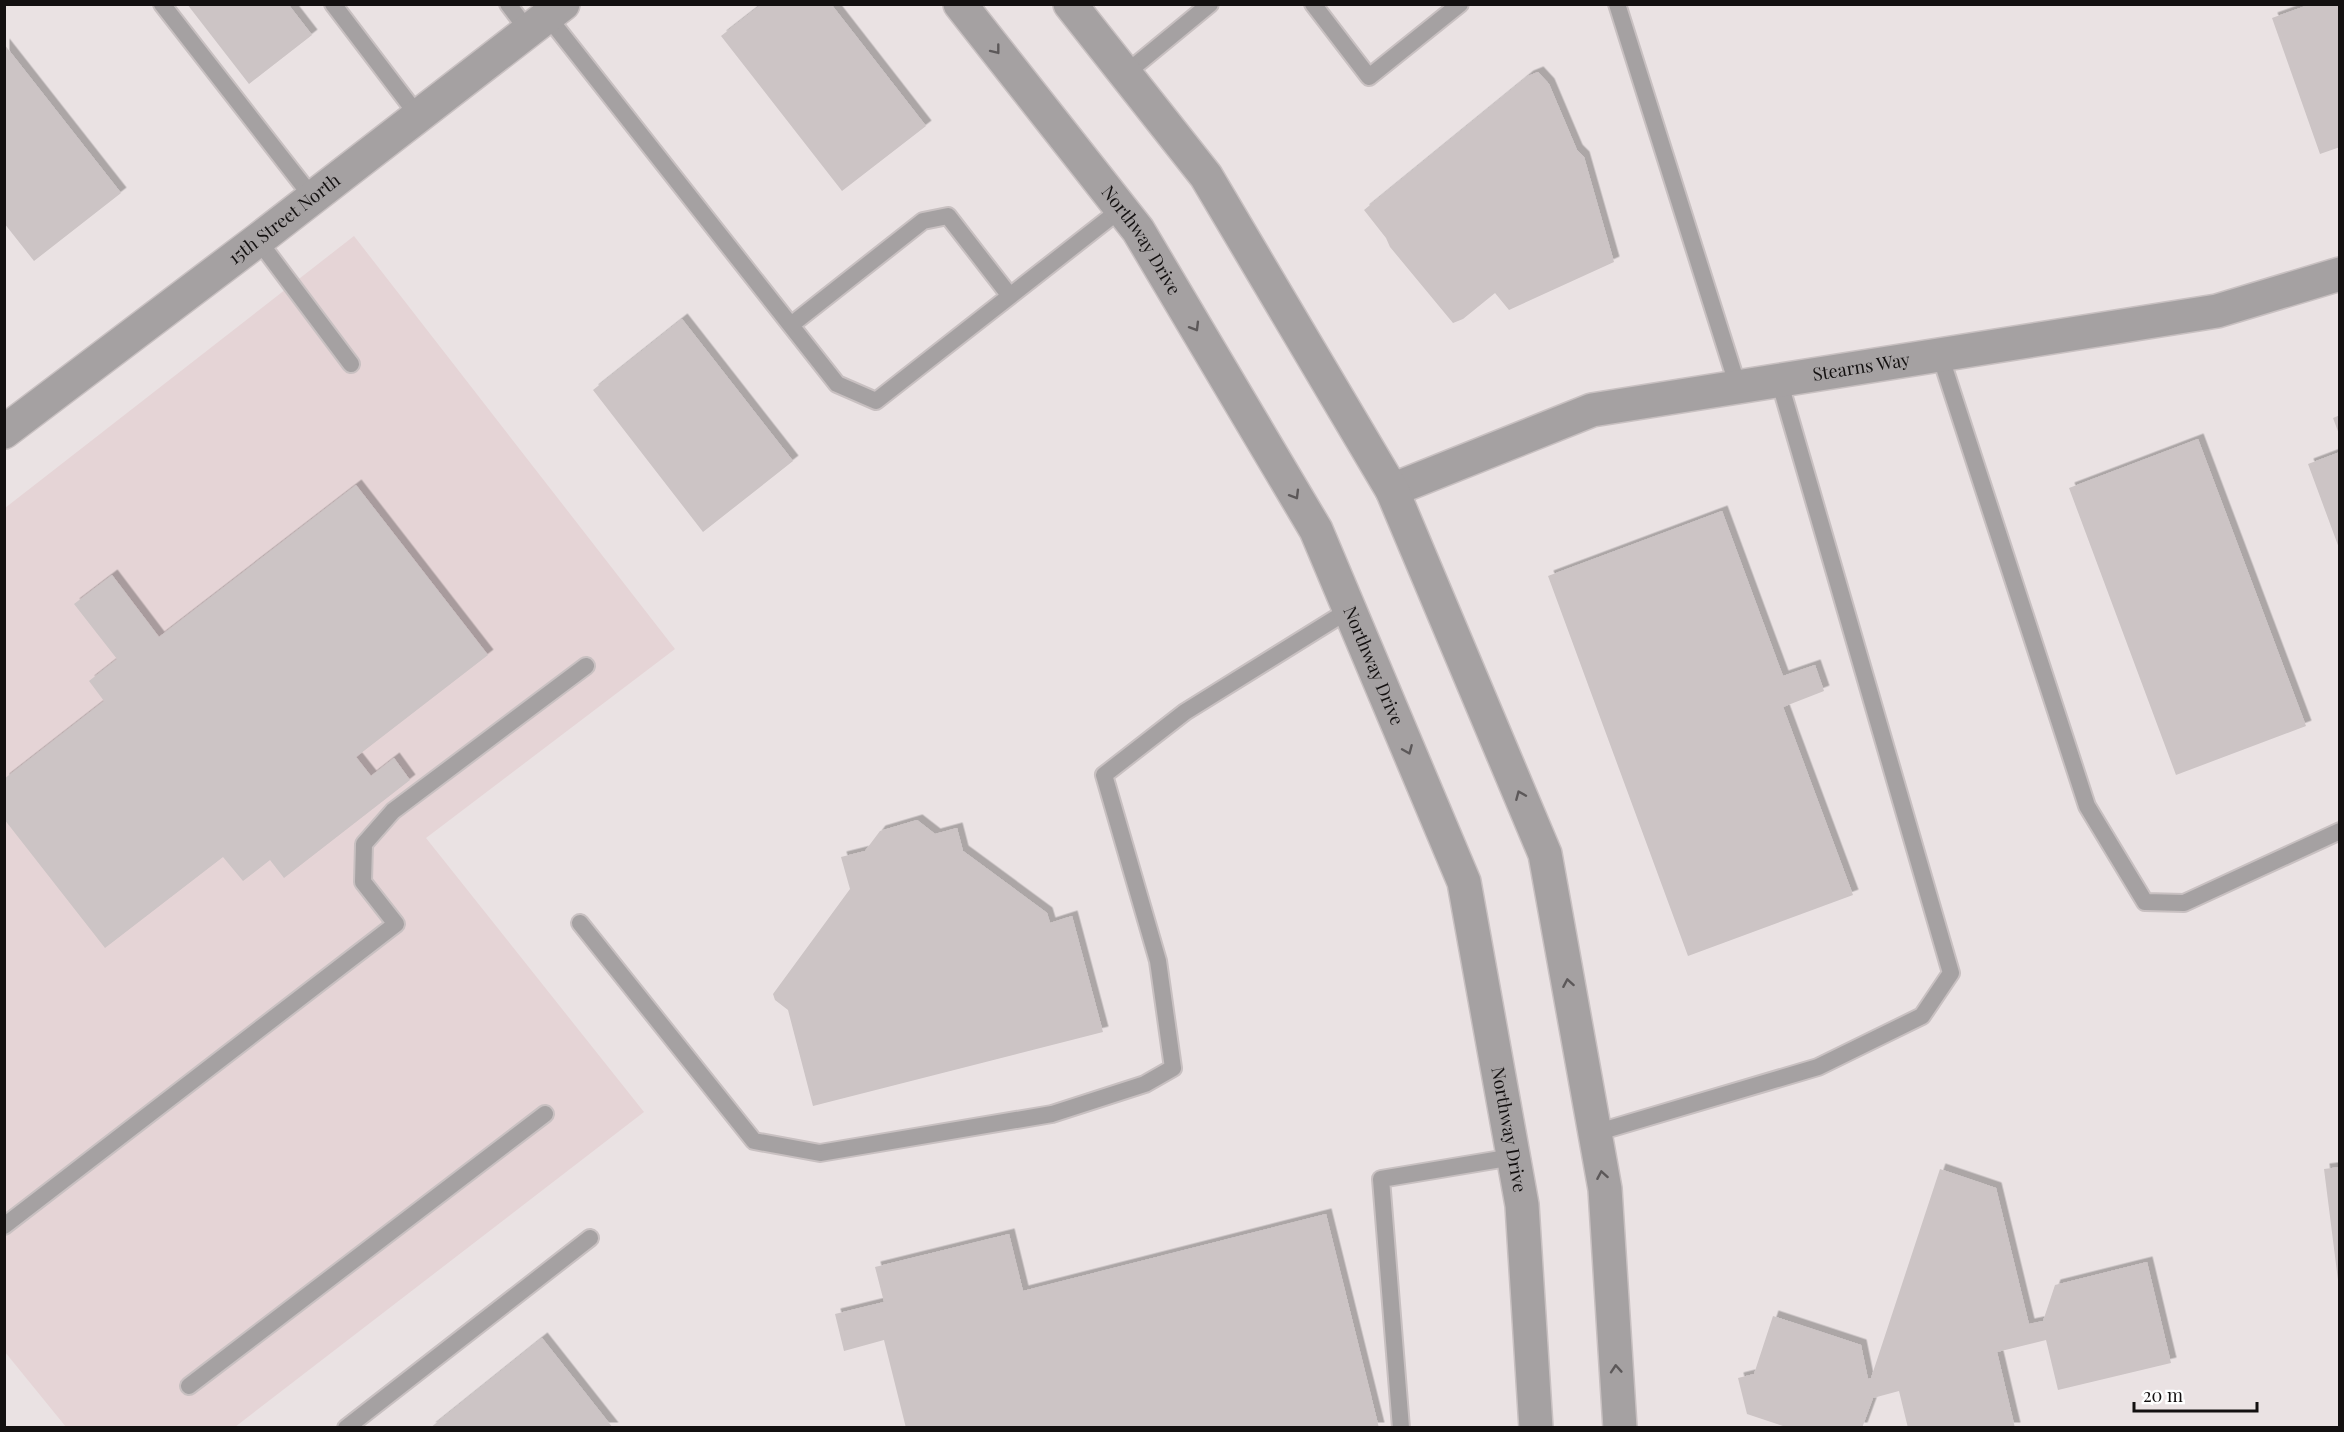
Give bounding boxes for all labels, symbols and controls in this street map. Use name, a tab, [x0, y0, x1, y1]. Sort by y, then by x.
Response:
one-way arrow	[988, 44, 999, 55]
street label: 15th Street North	[223, 168, 345, 269]
street label: Northway Drive	[1096, 180, 1187, 299]
one-way arrow	[1188, 321, 1200, 331]
street label: Stearns Way	[1811, 347, 1911, 386]
one-way arrow	[1287, 489, 1299, 499]
street label: Northway Drive	[1338, 602, 1410, 729]
one-way arrow	[1401, 743, 1413, 754]
one-way arrow	[1515, 790, 1527, 801]
one-way arrow	[1562, 978, 1574, 987]
street label: Northway Drive	[1486, 1065, 1532, 1194]
one-way arrow	[1596, 1170, 1609, 1180]
one-way arrow	[1610, 1365, 1623, 1374]
scale bar	[2134, 1375, 2257, 1413]
text: 20 m	[2143, 1383, 2183, 1407]

